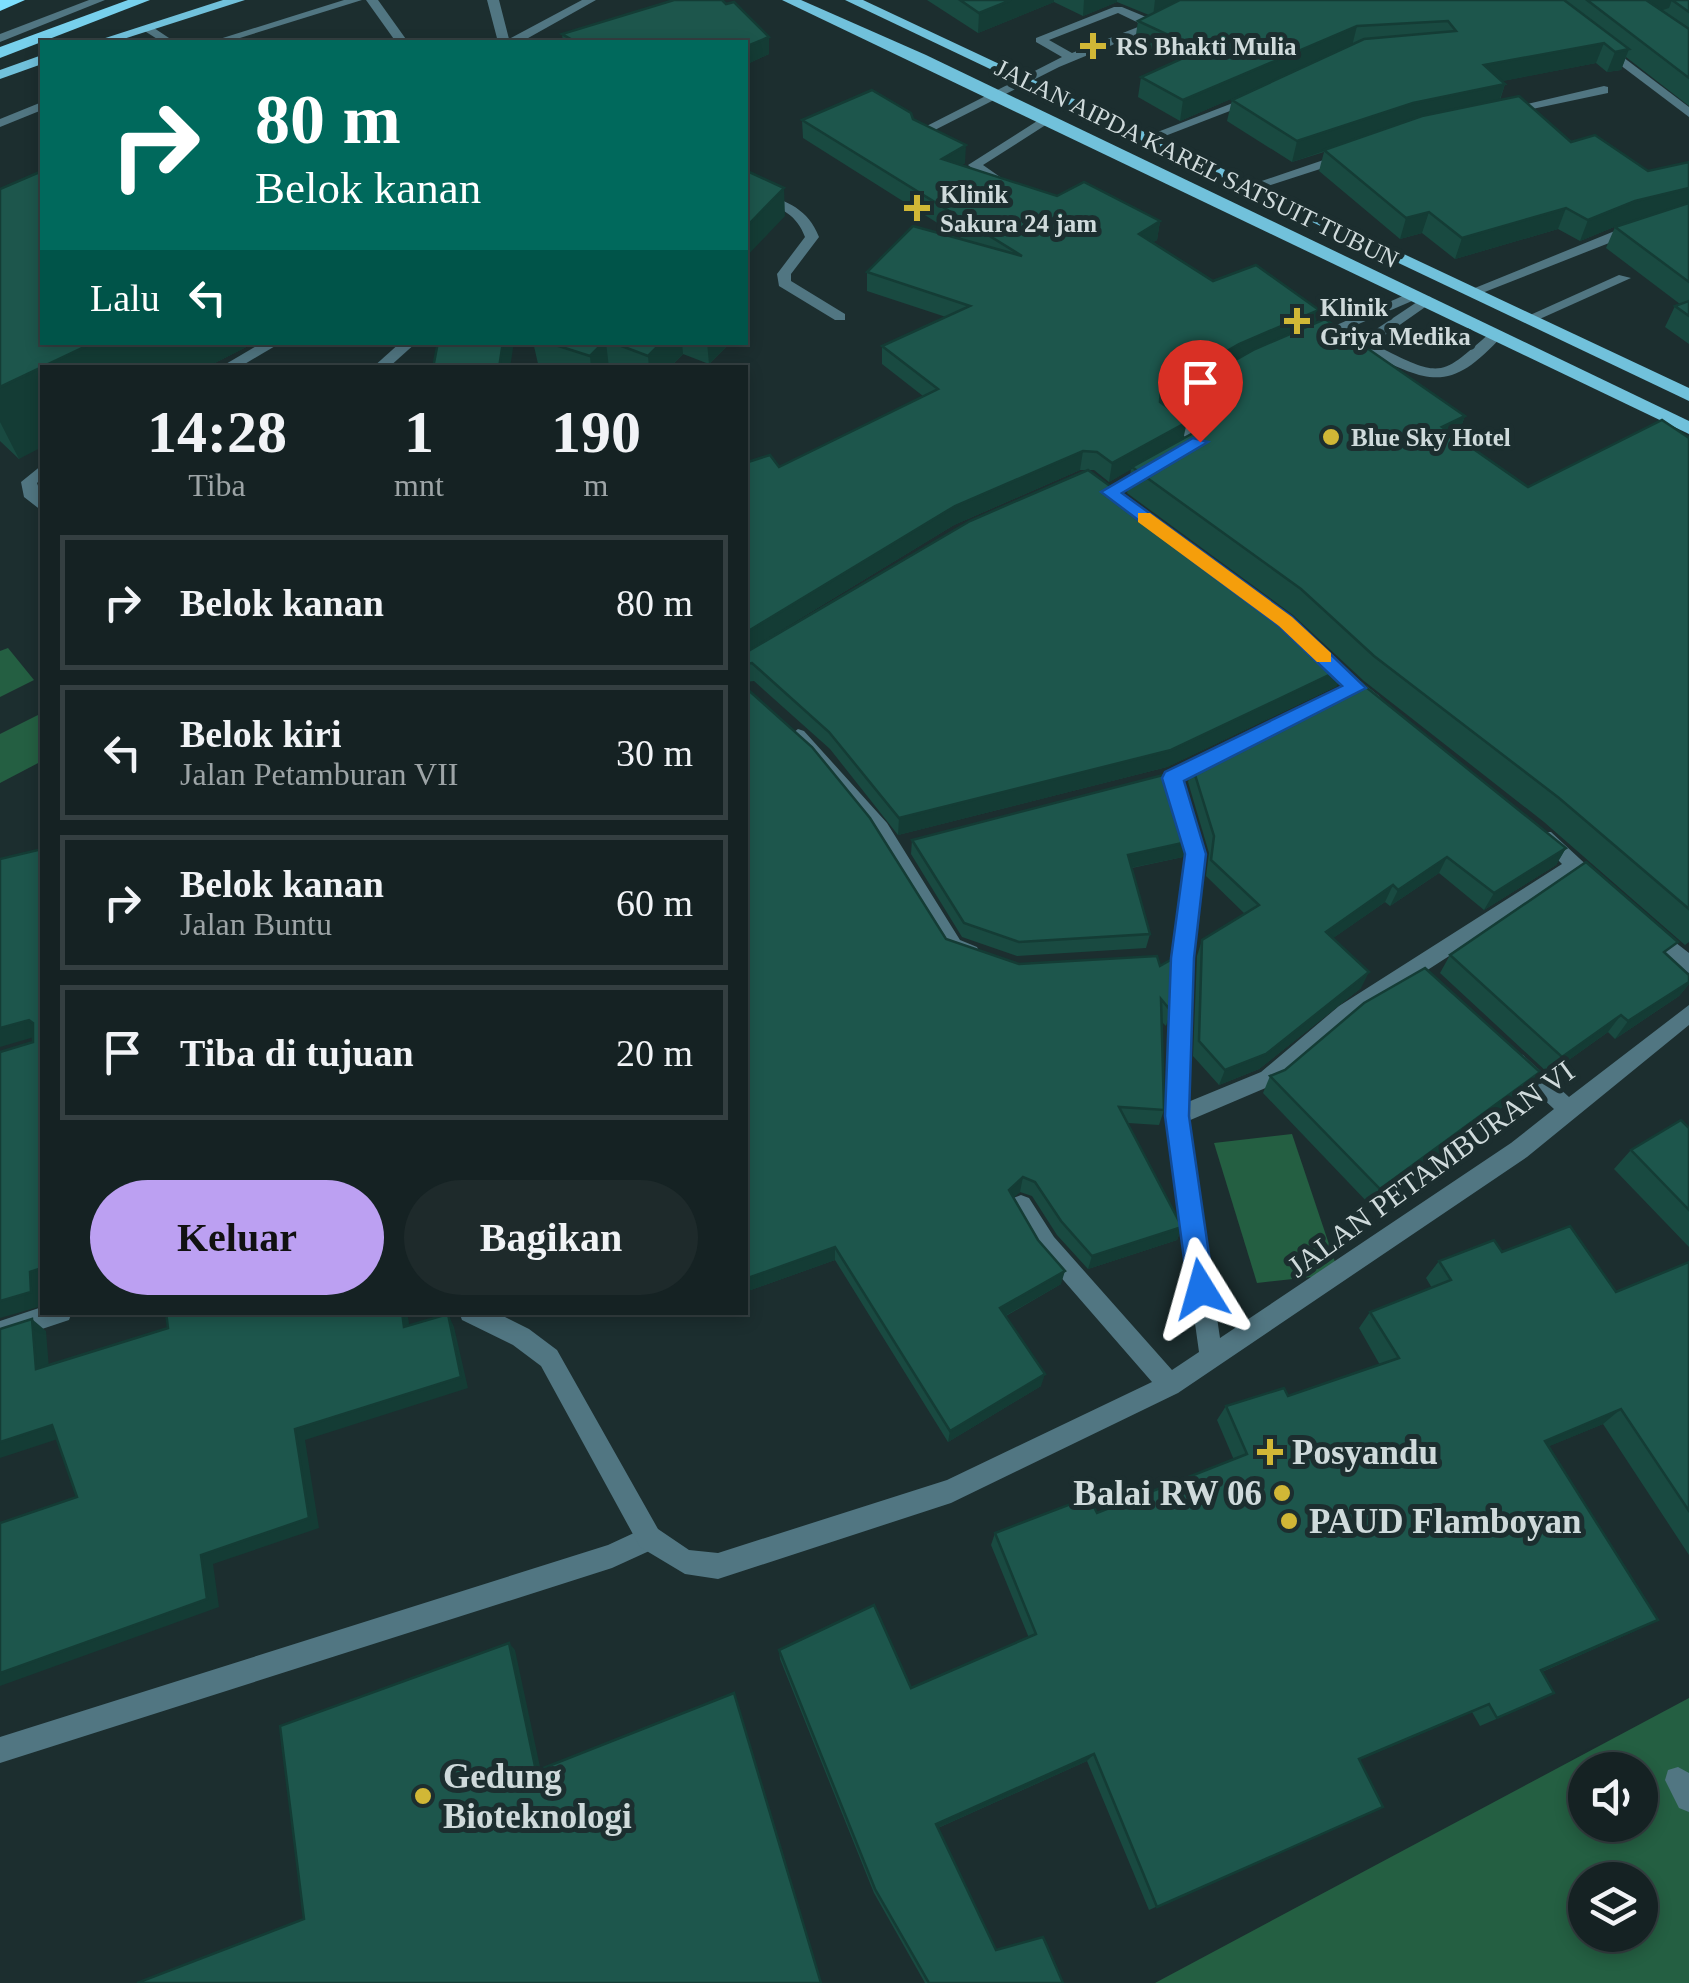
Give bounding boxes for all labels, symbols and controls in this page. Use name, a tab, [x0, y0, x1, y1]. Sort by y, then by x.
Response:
marker: RS Bhakti Mulia	[1080, 33, 1106, 59]
place label: RS Bhakti Mulia	[1116, 33, 1297, 60]
street label: JALAN AIPDA KAREL SATSUIT TUBUN	[991, 54, 1403, 273]
icon: right	[90, 80, 220, 210]
text: 80 m	[255, 81, 401, 158]
text: Belok kanan	[255, 163, 481, 213]
place label: Klinik Sakura 24 jam	[940, 181, 1097, 237]
marker: Klinik Sakura 24 jam	[904, 195, 930, 221]
icon: left	[180, 270, 235, 325]
text: Lalu	[90, 277, 160, 319]
place label: Klinik Griya Medika	[1320, 294, 1471, 350]
marker: Klinik Griya Medika	[1284, 308, 1310, 334]
pin	[1158, 340, 1243, 443]
icon: arrive	[1173, 355, 1228, 410]
text: 14:28	[147, 399, 287, 465]
text: 1	[404, 399, 434, 465]
text: 190	[551, 399, 641, 465]
place label: Blue Sky Hotel	[1351, 424, 1511, 451]
marker: Blue Sky Hotel	[1320, 426, 1342, 448]
text: Tiba	[188, 467, 246, 503]
text: mnt	[394, 467, 444, 503]
text: m	[583, 467, 608, 503]
icon: right	[95, 575, 150, 630]
text: Belok kanan	[180, 582, 384, 624]
text: 80 m	[616, 582, 693, 624]
text: Belok kiri	[180, 713, 342, 755]
icon: left	[95, 725, 150, 780]
text: 30 m	[616, 732, 693, 774]
text: Jalan Petamburan VII	[180, 756, 458, 792]
text: Belok kanan	[180, 863, 384, 905]
icon: right	[95, 875, 150, 930]
text: 60 m	[616, 882, 693, 924]
text: Jalan Buntu	[180, 906, 332, 942]
icon: arrive	[95, 1025, 150, 1080]
text: Tiba di tujuan	[180, 1032, 414, 1074]
text: 20 m	[616, 1032, 693, 1074]
street label: JALAN PETAMBURAN VI	[1281, 1054, 1580, 1283]
button: Keluar	[90, 1180, 384, 1295]
button: Bagikan	[404, 1180, 698, 1295]
position arrow	[1149, 1237, 1253, 1341]
place label: Posyandu	[1292, 1433, 1438, 1472]
marker: Posyandu	[1257, 1439, 1283, 1465]
place label: Balai RW 06	[1073, 1474, 1262, 1513]
marker: Balai RW 06	[1271, 1482, 1293, 1504]
place label: PAUD Flamboyan	[1309, 1502, 1582, 1541]
marker: PAUD Flamboyan	[1278, 1510, 1300, 1532]
map controls	[1568, 1752, 1658, 1952]
button: sound	[1568, 1752, 1658, 1842]
place label: Gedung Bioteknologi	[443, 1757, 632, 1836]
marker: Gedung Bioteknologi	[412, 1785, 434, 1807]
button: layers	[1568, 1862, 1658, 1952]

